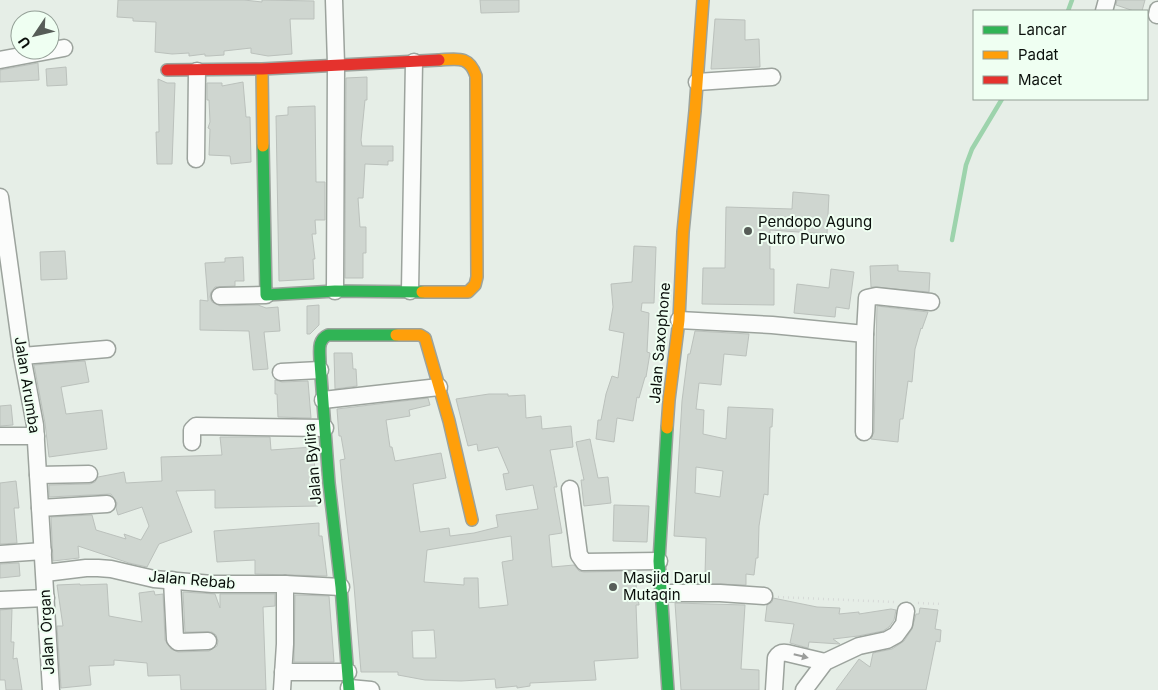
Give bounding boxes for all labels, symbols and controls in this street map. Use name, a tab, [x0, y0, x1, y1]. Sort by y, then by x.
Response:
north arrow	[10, 10, 60, 60]
legend	[973, 10, 1148, 100]
text: Lancar	[1018, 20, 1067, 39]
text: U	[14, 34, 34, 52]
text: Padat	[1018, 45, 1059, 64]
text: Macet	[1018, 70, 1062, 89]
place label: Pendopo Agung Putro Purwo	[758, 212, 872, 248]
marker: Pendopo Agung Putro Purwo	[742, 225, 754, 237]
street label: Jalan Saxophone	[645, 282, 674, 404]
street label: Jalan Arumba	[10, 335, 45, 435]
street label: Jalan Bylira	[299, 422, 326, 506]
street label: Jalan Rebab	[148, 566, 236, 593]
place label: Masjid Darul Mutaqin	[623, 568, 711, 604]
marker: Masjid Darul Mutaqin	[607, 581, 619, 593]
street label: Jalan Organ	[35, 589, 58, 675]
one-way arrow	[793, 653, 808, 661]

